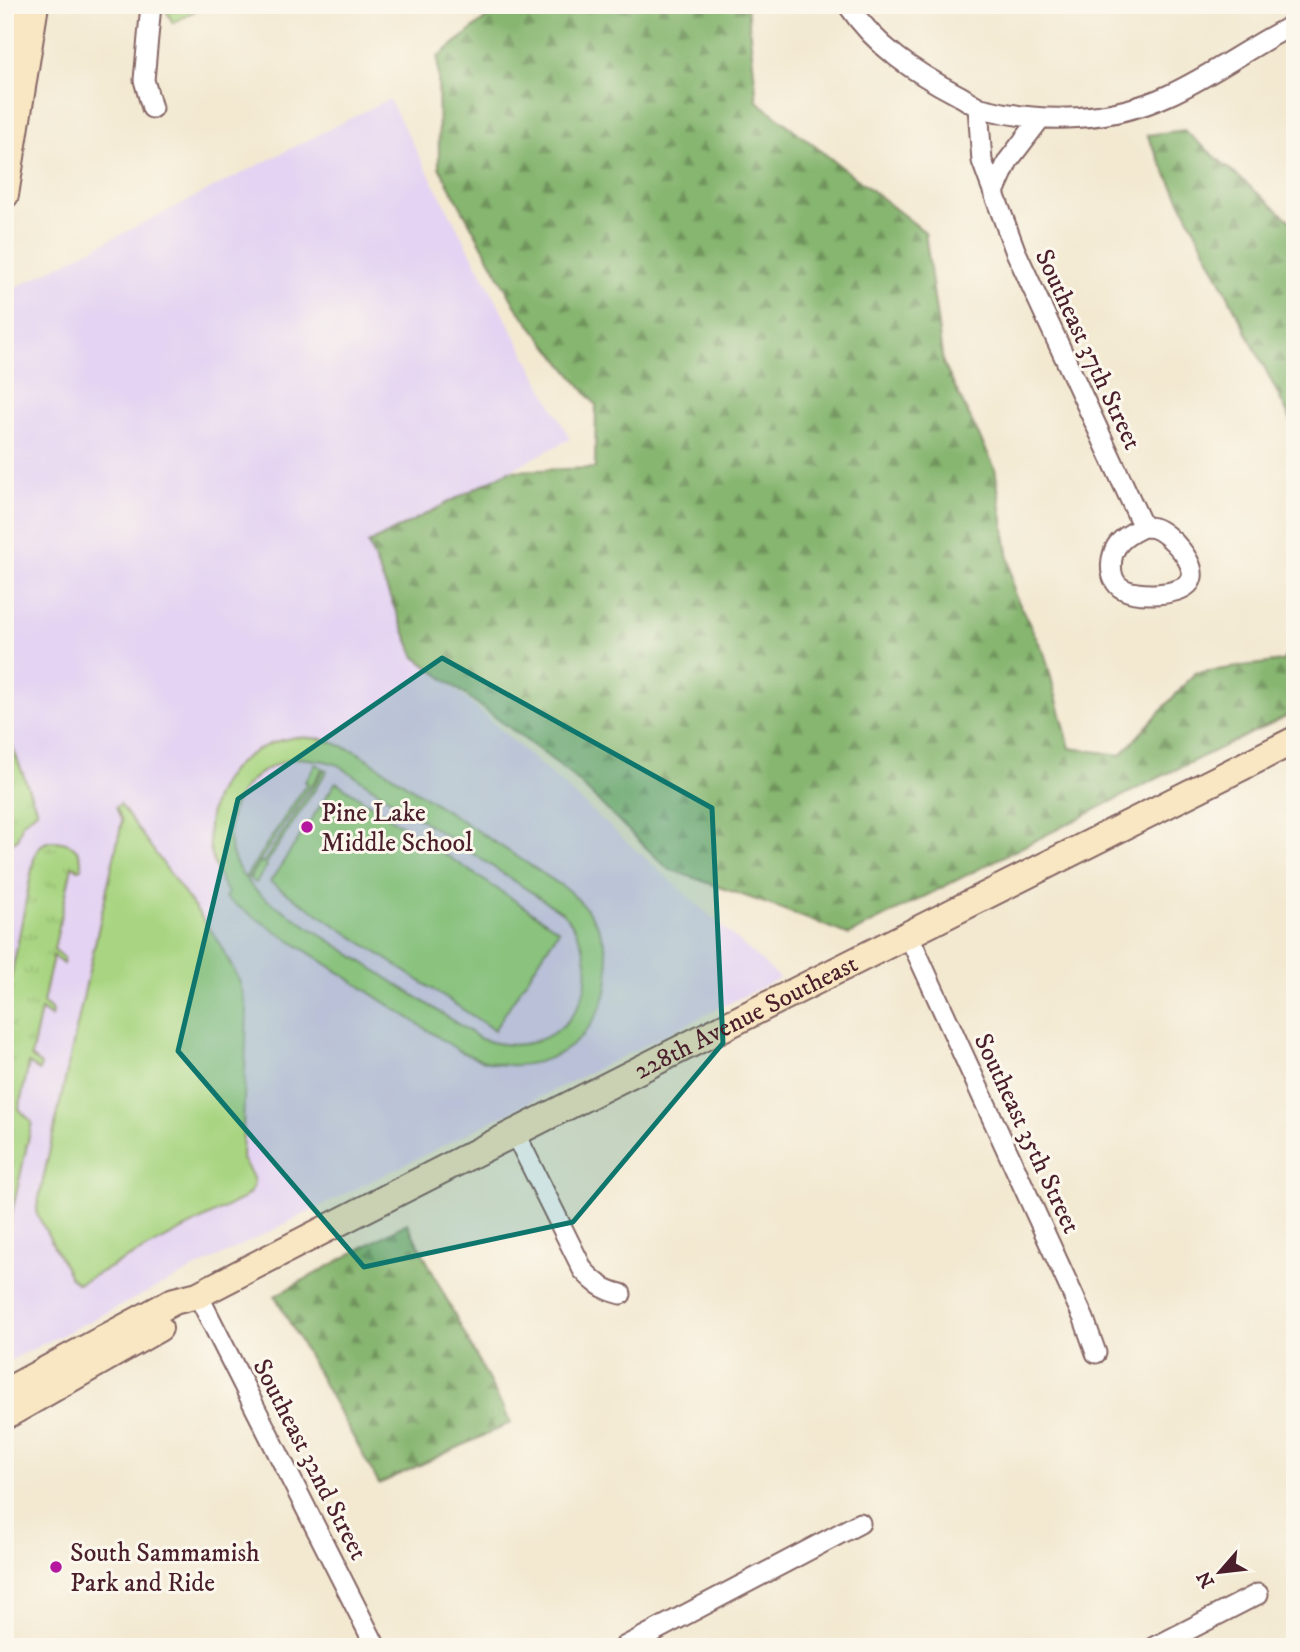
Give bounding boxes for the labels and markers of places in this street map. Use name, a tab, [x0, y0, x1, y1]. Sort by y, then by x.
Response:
place label: Pine Lake Middle School	[321, 797, 473, 860]
marker: Pine Lake Middle School	[299, 819, 315, 835]
place label: South Sammamish Park and Ride	[70, 1537, 260, 1600]
marker: South Sammamish Park and Ride	[48, 1559, 64, 1575]

